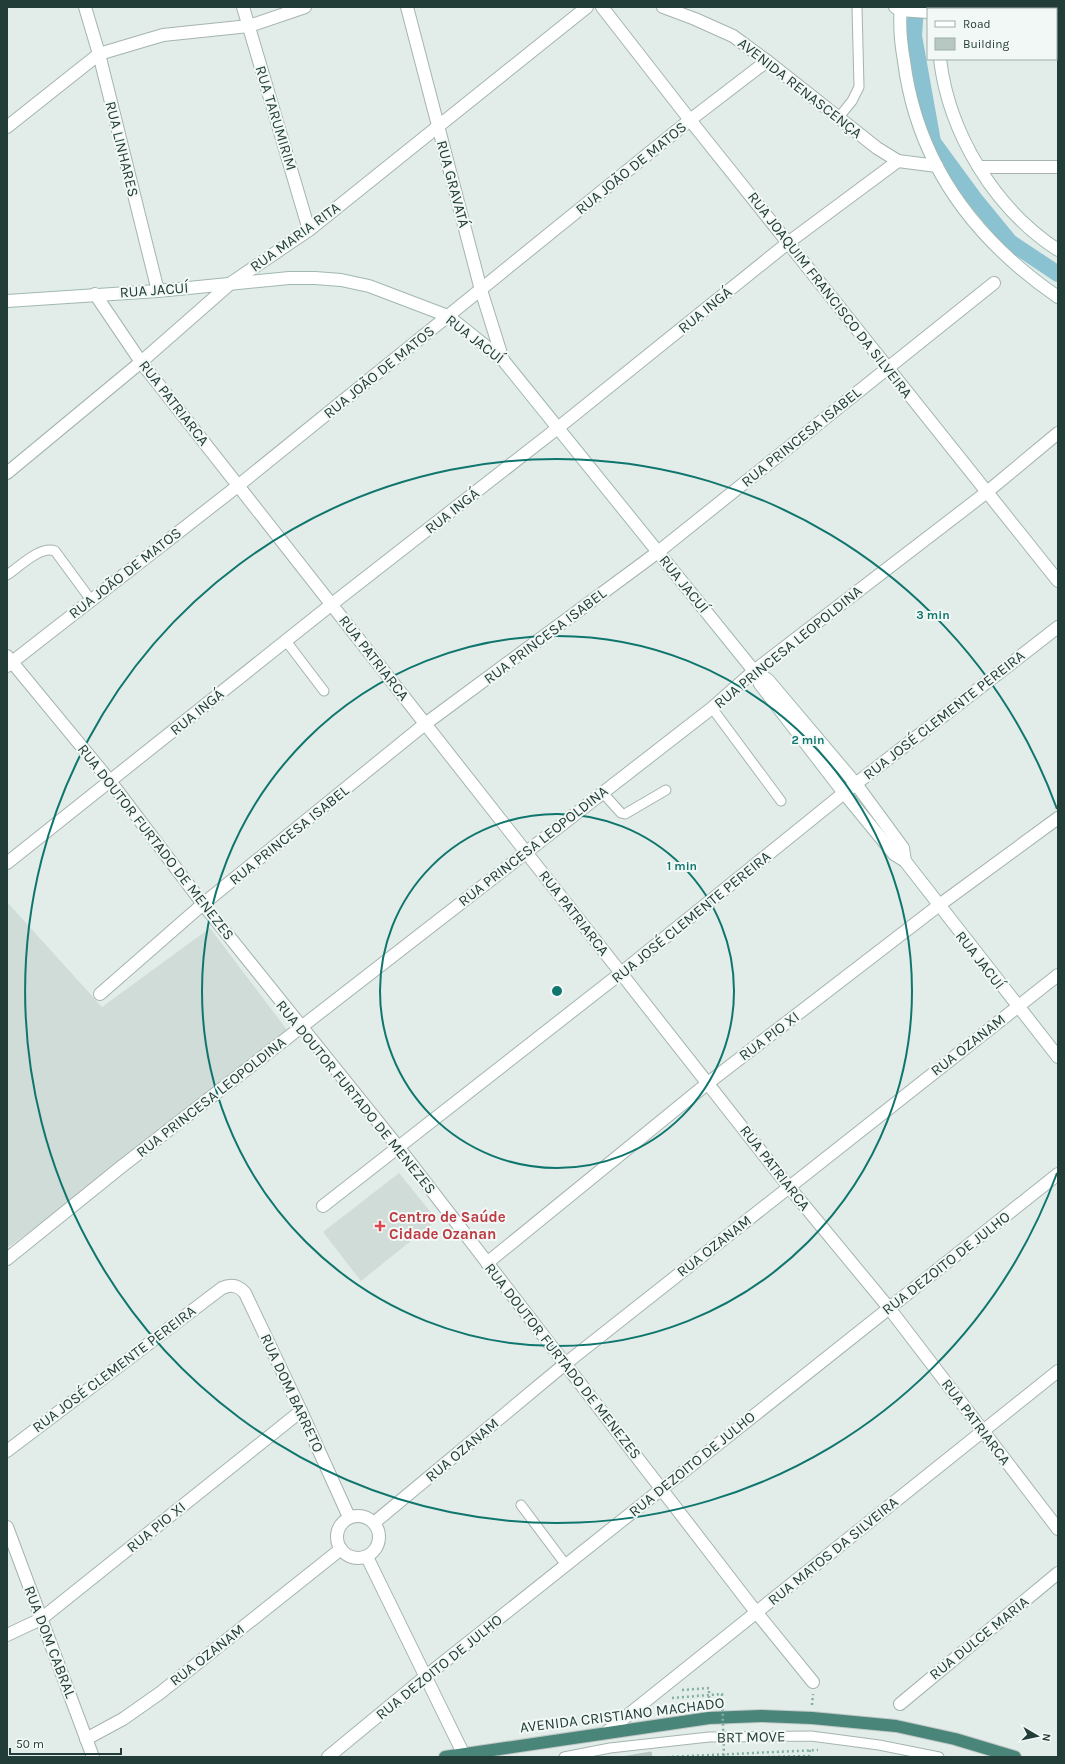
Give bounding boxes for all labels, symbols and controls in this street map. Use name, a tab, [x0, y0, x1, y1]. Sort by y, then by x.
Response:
legend	[927, 8, 1057, 60]
text: Road	[963, 17, 991, 31]
street label: AVENIDA RENASCENÇA	[734, 34, 866, 142]
text: Building	[963, 37, 1010, 51]
street label: RUA TARUMIRIM	[252, 63, 300, 173]
street label: RUA LINHARES	[101, 99, 143, 199]
street label: RUA JOÃO DE MATOS	[572, 118, 690, 218]
street label: RUA GRAVATÁ	[433, 138, 473, 230]
street label: RUA JOAQUIM FRANCISCO DA SILVEIRA	[744, 188, 916, 402]
street label: RUA MARIA RITA	[246, 198, 344, 276]
street label: RUA JACUÍ	[119, 279, 190, 301]
street label: RUA INGÁ	[675, 283, 736, 337]
street label: RUA JACUÍ	[442, 311, 508, 368]
street label: RUA JOÃO DE MATOS	[320, 322, 438, 422]
street label: RUA PATRIARCA	[135, 357, 213, 450]
street label: RUA PRINCESA ISABEL	[738, 383, 864, 491]
street label: RUA INGÁ	[421, 484, 483, 538]
street label: RUA JOÃO DE MATOS	[65, 524, 185, 622]
street label: RUA JACUÍ	[655, 552, 713, 617]
street label: RUA PRINCESA LEOPOLDINA	[710, 582, 866, 712]
street label: RUA PRINCESA ISABEL	[480, 584, 610, 688]
text: 3 min	[916, 608, 950, 622]
street label: RUA PATRIARCA	[335, 612, 413, 705]
street label: RUA JOSÉ CLEMENTE PEREIRA	[860, 646, 1029, 784]
street label: RUA INGÁ	[167, 685, 228, 739]
text: 2 min	[791, 733, 825, 747]
street label: RUA DOUTOR FURTADO DE MENEZES	[74, 740, 238, 944]
street label: RUA PRINCESA ISABEL	[226, 781, 352, 889]
street label: RUA PRINCESA LEOPOLDINA	[455, 782, 612, 910]
street label: RUA JOSÉ CLEMENTE PEREIRA	[608, 847, 775, 987]
text: 1 min	[667, 859, 697, 873]
street label: RUA PATRIARCA	[535, 867, 613, 960]
street label: RUA JACUÍ	[952, 927, 1009, 993]
centre of rings	[550, 984, 564, 998]
street label: RUA DOUTOR FURTADO DE MENEZES	[272, 996, 440, 1198]
street label: RUA PIO XI	[735, 1008, 803, 1064]
street label: RUA OZANAM	[927, 1010, 1009, 1080]
street label: RUA PRINCESA LEOPOLDINA	[133, 1033, 290, 1161]
street label: RUA PATRIARCA	[736, 1122, 814, 1215]
street label: RUA DEZOITO DE JULHO	[878, 1207, 1014, 1319]
place label: Centro de Saúde Cidade Ozanan	[389, 1208, 506, 1243]
street label: RUA OZANAM	[673, 1211, 755, 1281]
marker: Centro de Saúde Cidade Ozanan	[374, 1220, 386, 1232]
street label: RUA DOUTOR FURTADO DE MENEZES	[481, 1259, 645, 1463]
street label: RUA JOSÉ CLEMENTE PEREIRA	[29, 1301, 200, 1436]
street label: RUA DOM BARRETO	[257, 1331, 327, 1455]
street label: RUA PATRIARCA	[938, 1375, 1015, 1469]
street label: RUA DEZOITO DE JULHO	[625, 1407, 759, 1521]
street label: RUA OZANAM	[422, 1414, 502, 1486]
street label: RUA MATOS DA SILVEIRA	[764, 1493, 902, 1609]
street label: RUA PIO XI	[123, 1498, 189, 1556]
street label: RUA DOM CABRAL	[20, 1583, 80, 1701]
street label: RUA DULCE MARIA	[926, 1592, 1033, 1684]
street label: RUA DEZOITO DE JULHO	[372, 1610, 506, 1724]
street label: RUA OZANAM	[166, 1620, 248, 1690]
street label: AVENIDA CRISTIANO MACHADO	[519, 1694, 725, 1736]
north arrow	[1017, 1716, 1057, 1756]
street label: BRT MOVE	[716, 1727, 786, 1747]
scale bar	[10, 1730, 121, 1756]
text: N	[1039, 1733, 1053, 1742]
text: 50 m	[16, 1737, 44, 1751]

